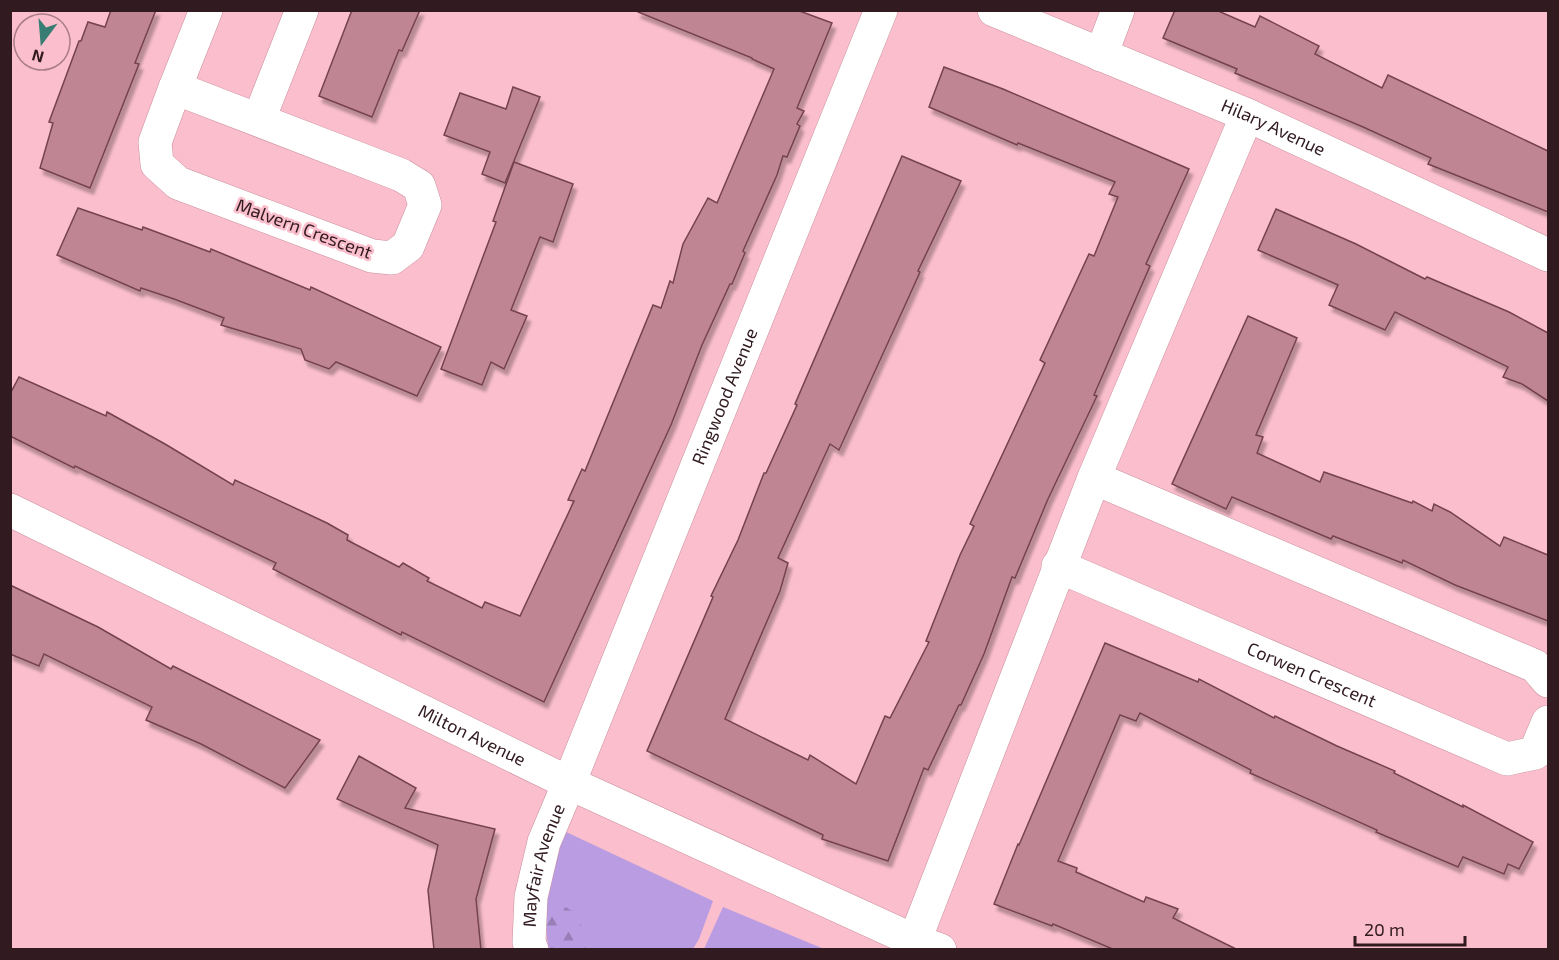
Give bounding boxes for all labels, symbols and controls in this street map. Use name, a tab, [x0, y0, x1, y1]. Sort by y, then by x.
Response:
north arrow	[12, 12, 72, 72]
text: N	[30, 46, 46, 68]
street label: Hilary Avenue	[1218, 94, 1329, 160]
street label: Malvern Crescent	[233, 193, 375, 263]
street label: Ringwood Avenue	[687, 324, 762, 468]
street label: Corwen Crescent	[1244, 637, 1380, 712]
street label: Milton Avenue	[415, 699, 530, 770]
street label: Mayfair Avenue	[518, 800, 569, 928]
scale bar	[1355, 909, 1464, 947]
text: 20 m	[1364, 918, 1405, 940]

